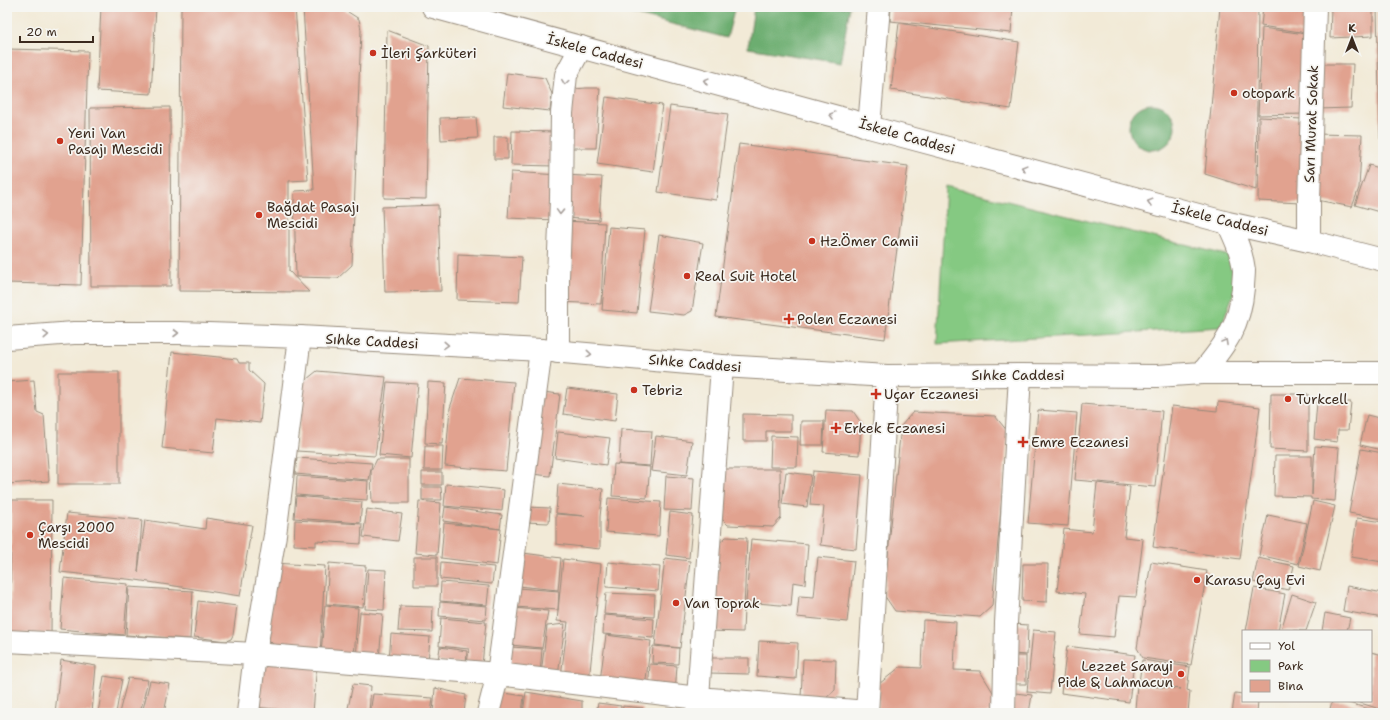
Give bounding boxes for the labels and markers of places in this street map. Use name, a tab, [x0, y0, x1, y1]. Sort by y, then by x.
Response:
place label: İleri Şarküteri	[381, 44, 477, 62]
marker: İleri Şarküteri	[368, 48, 378, 58]
place label: otopark	[1242, 84, 1295, 102]
marker: otopark	[1229, 88, 1239, 98]
place label: Yeni Van Pasajı Mescidi	[68, 124, 163, 158]
marker: Yeni Van Pasajı Mescidi	[55, 136, 65, 146]
place label: Bağdat Pasajı Mescidi	[267, 198, 359, 232]
marker: Bağdat Pasajı Mescidi	[254, 210, 264, 220]
place label: Hz.Ömer Camii	[820, 232, 919, 250]
marker: Hz.Ömer Camii	[807, 236, 817, 246]
place label: Real Suit Hotel	[695, 267, 797, 285]
marker: Real Suit Hotel	[682, 271, 692, 281]
place label: Polen Eczanesi	[797, 310, 897, 328]
marker: Polen Eczanesi	[784, 314, 794, 324]
place label: Tebriz	[642, 381, 683, 399]
marker: Tebriz	[629, 385, 639, 395]
place label: Uçar Eczanesi	[884, 385, 979, 403]
marker: Uçar Eczanesi	[871, 389, 881, 399]
place label: Turkcell	[1296, 390, 1348, 408]
marker: Turkcell	[1283, 394, 1293, 404]
place label: Erkek Eczanesi	[844, 419, 945, 437]
marker: Erkek Eczanesi	[831, 423, 841, 433]
place label: Emre Eczanesi	[1031, 433, 1129, 451]
marker: Emre Eczanesi	[1018, 437, 1028, 447]
place label: Çarşı 2000 Mescidi	[38, 518, 115, 552]
marker: Çarşı 2000 Mescidi	[25, 530, 35, 540]
place label: Karasu Çay Evi	[1205, 571, 1305, 589]
marker: Karasu Çay Evi	[1192, 575, 1202, 585]
place label: Van Toprak	[684, 594, 760, 612]
marker: Van Toprak	[671, 598, 681, 608]
place label: Lezzet Sarayi Pide & Lahmacun	[1058, 657, 1173, 691]
marker: Lezzet Sarayi Pide & Lahmacun	[1176, 669, 1186, 679]

